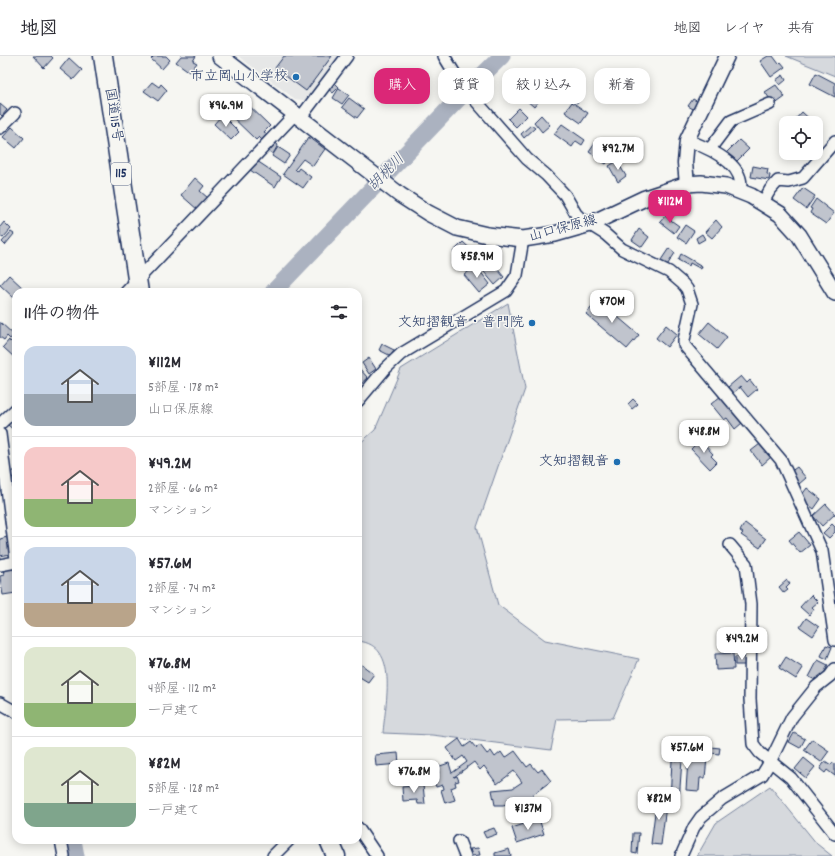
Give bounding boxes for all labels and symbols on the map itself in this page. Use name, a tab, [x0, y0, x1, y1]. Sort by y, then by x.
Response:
place label: 市立岡山小学校	[190, 67, 288, 87]
marker: 市立岡山小学校	[291, 72, 301, 82]
street label: 国道115号	[99, 86, 127, 144]
pin: ¥96.9M	[193, 94, 259, 128]
pin: ¥92.7M	[585, 137, 651, 171]
water label: 胡桃川	[363, 149, 411, 197]
road number: 115	[111, 163, 131, 185]
pin: ¥112M	[642, 190, 698, 224]
street label: 山口保原線	[527, 210, 599, 248]
pin: ¥58.9M	[444, 245, 510, 279]
pin: ¥70M	[588, 290, 636, 324]
place label: 文知摺観音・普門院	[398, 313, 524, 333]
marker: 文知摺観音・普門院	[527, 318, 537, 328]
pin: ¥48.8M	[671, 420, 737, 454]
place label: 文知摺観音	[539, 452, 609, 472]
marker: 文知摺観音	[612, 457, 622, 467]
pin: ¥49.2M	[709, 627, 775, 661]
pin: ¥57.6M	[654, 736, 720, 770]
pin: ¥76.8M	[381, 760, 447, 794]
pin: ¥82M	[635, 787, 683, 821]
pin: ¥137M	[500, 797, 556, 831]

